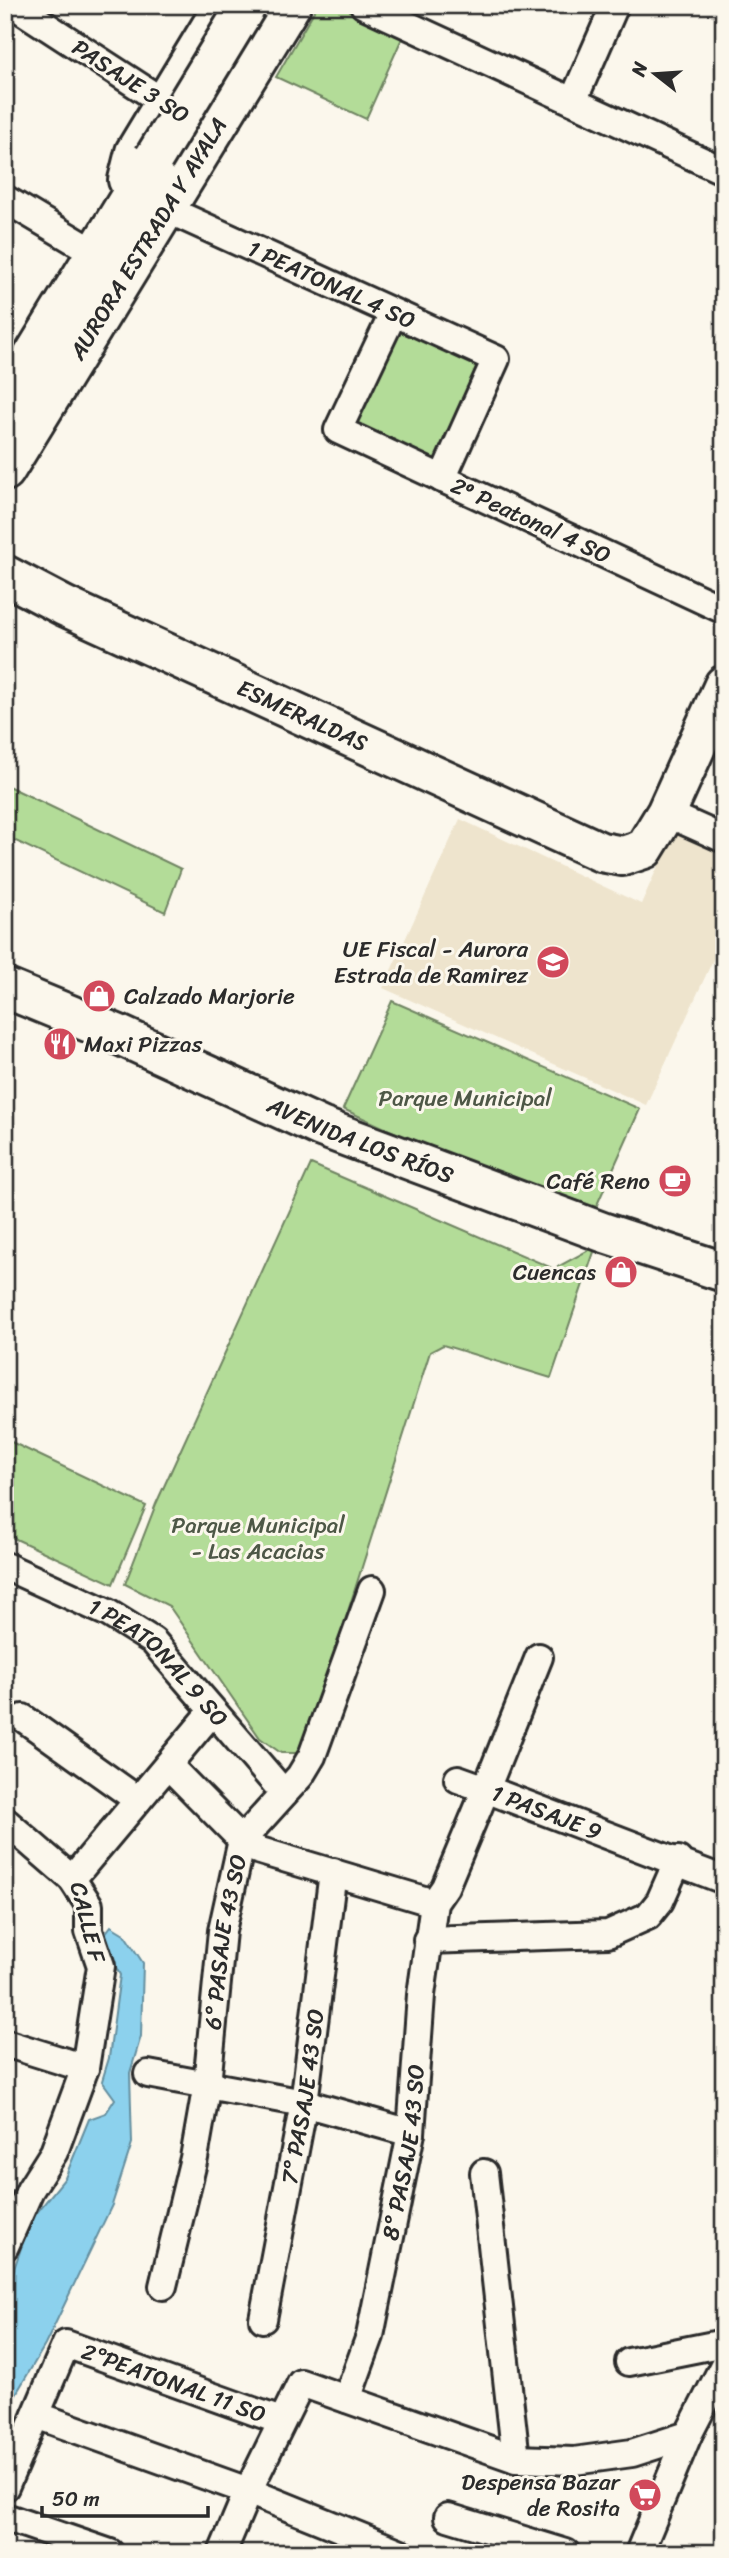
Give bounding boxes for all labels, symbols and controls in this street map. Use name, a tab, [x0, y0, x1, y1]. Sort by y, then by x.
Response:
street label: PASAJE 3 SO	[63, 28, 198, 135]
north arrow	[620, 38, 690, 108]
text: N	[621, 57, 657, 81]
street label: AURORA ESTRADA Y AYALA	[57, 109, 239, 369]
street label: 1 PEATONAL 4 SO	[241, 229, 422, 341]
street label: 2º Peatonal 4 SO	[444, 465, 618, 576]
street label: ESMERALDAS	[230, 668, 375, 764]
place label: UE Fiscal - Aurora Estrada de Ramirez	[334, 929, 529, 996]
school or university icon: UE Fiscal - Aurora Estrada de Ramirez	[534, 943, 572, 981]
place label: Calzado Marjorie	[124, 976, 295, 1017]
shop icon: Calzado Marjorie	[80, 977, 118, 1015]
place label: Maxi Pizzas	[84, 1024, 203, 1065]
restaurant icon: Maxi Pizzas	[41, 1025, 79, 1063]
park label: Parque Municipal	[378, 1078, 552, 1119]
street label: AVENIDA LOS RÍOS	[259, 1085, 460, 1196]
place label: Café Reno	[547, 1161, 650, 1202]
cafe icon: Café Reno	[656, 1162, 694, 1200]
place label: Cuencas	[513, 1252, 597, 1293]
shop icon: Cuencas	[602, 1253, 640, 1291]
park label: Parque Municipal - Las Acacias	[171, 1505, 345, 1572]
street label: 1 PEATONAL 9 SO	[81, 1587, 239, 1737]
street label: 1 PASAJE 9	[485, 1773, 608, 1852]
street label: 6° PASAJE 43 SO	[192, 1850, 259, 2032]
street label: CALLE F	[58, 1877, 118, 1968]
street label: 7° PASAJE 43 SO	[269, 2006, 337, 2188]
street label: 8° PASAJE 43 SO	[370, 2063, 437, 2244]
street label: 2°PEATONAL 11 SO	[76, 2331, 272, 2435]
place label: Despensa Bazar de Rosita	[461, 2462, 622, 2529]
scale bar	[42, 2474, 208, 2518]
supermarket icon: Despensa Bazar de Rosita	[626, 2476, 664, 2514]
text: 50 m	[52, 2480, 100, 2518]

